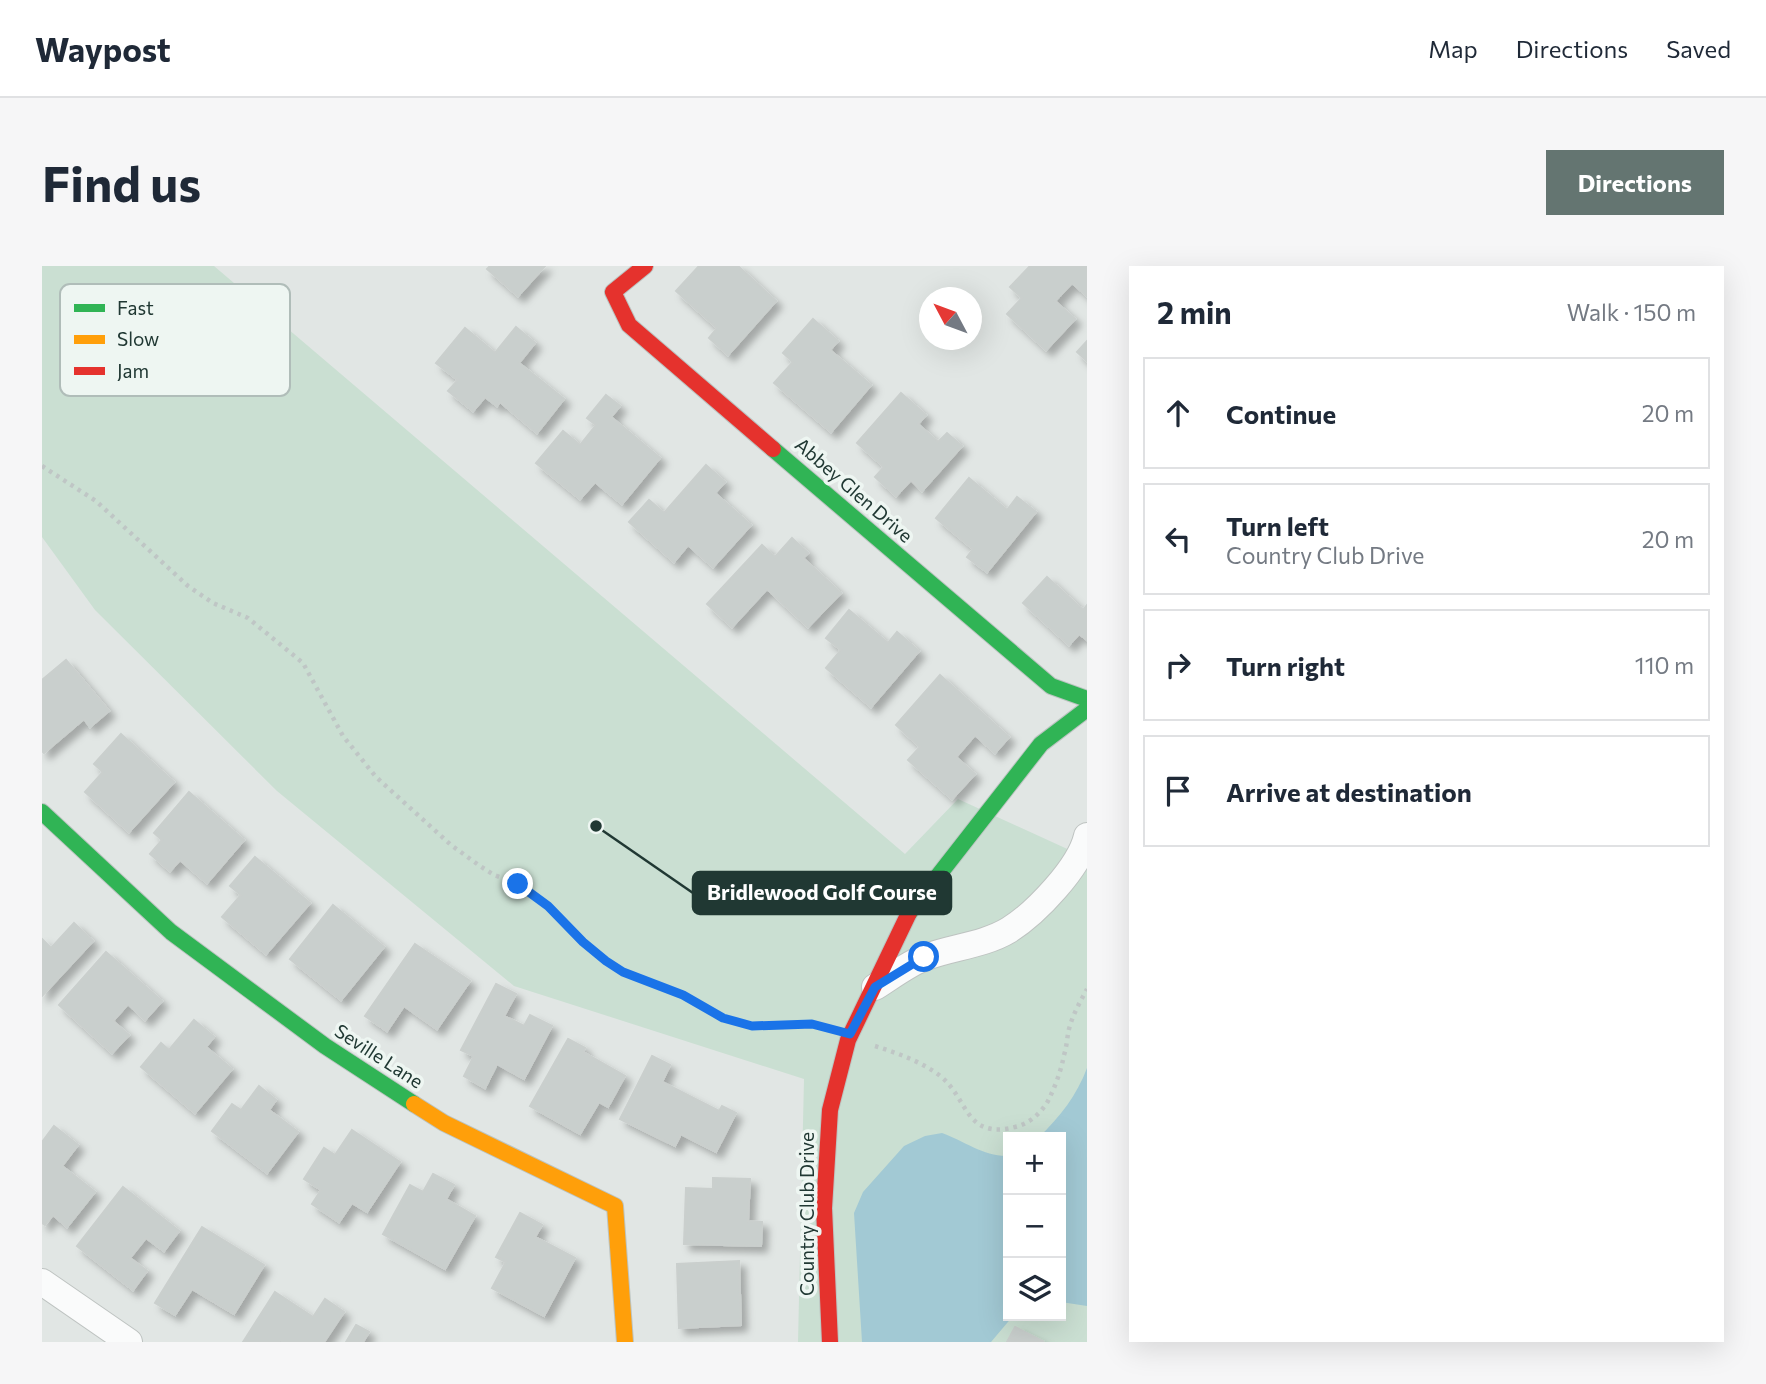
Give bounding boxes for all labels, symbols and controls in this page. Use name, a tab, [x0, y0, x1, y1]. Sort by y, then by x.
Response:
text: Waypost	[35, 28, 171, 69]
text: Map	[1428, 34, 1478, 63]
text: Directions	[1516, 34, 1628, 63]
text: Saved	[1666, 34, 1731, 63]
button: Directions	[1546, 150, 1724, 215]
text: Find us	[42, 152, 201, 212]
legend	[60, 284, 290, 396]
north arrow	[919, 287, 982, 350]
text: 2 min	[1157, 293, 1232, 330]
text: Fast	[117, 296, 154, 319]
text: Walk · 150 m	[1567, 298, 1696, 326]
text: Slow	[117, 327, 159, 350]
text: Jam	[117, 359, 149, 382]
icon: ahead	[1159, 394, 1197, 432]
text: Continue	[1226, 398, 1336, 429]
text: 20 m	[1642, 399, 1694, 427]
street label: Abbey Glen Drive	[791, 432, 918, 547]
text: Turn left	[1226, 510, 1329, 541]
icon: left	[1159, 520, 1197, 558]
text: 20 m	[1642, 525, 1694, 553]
text: Country Club Drive	[1226, 541, 1424, 569]
icon: right	[1159, 646, 1197, 684]
text: Turn right	[1226, 650, 1345, 681]
text: 110 m	[1635, 651, 1694, 679]
icon: arrive	[1159, 772, 1197, 810]
text: Arrive at destination	[1226, 776, 1472, 807]
route end	[502, 868, 533, 899]
callout: Bridlewood Golf Course	[693, 872, 951, 914]
text: Bridlewood Golf Course	[707, 879, 937, 904]
route start	[908, 941, 939, 972]
street label: Seville Lane	[331, 1019, 428, 1093]
street label: Country Club Drive	[795, 1132, 818, 1296]
map controls	[1003, 1132, 1066, 1321]
button: +	[1003, 1132, 1066, 1195]
button: −	[1003, 1195, 1066, 1258]
button: layers	[1003, 1258, 1066, 1321]

